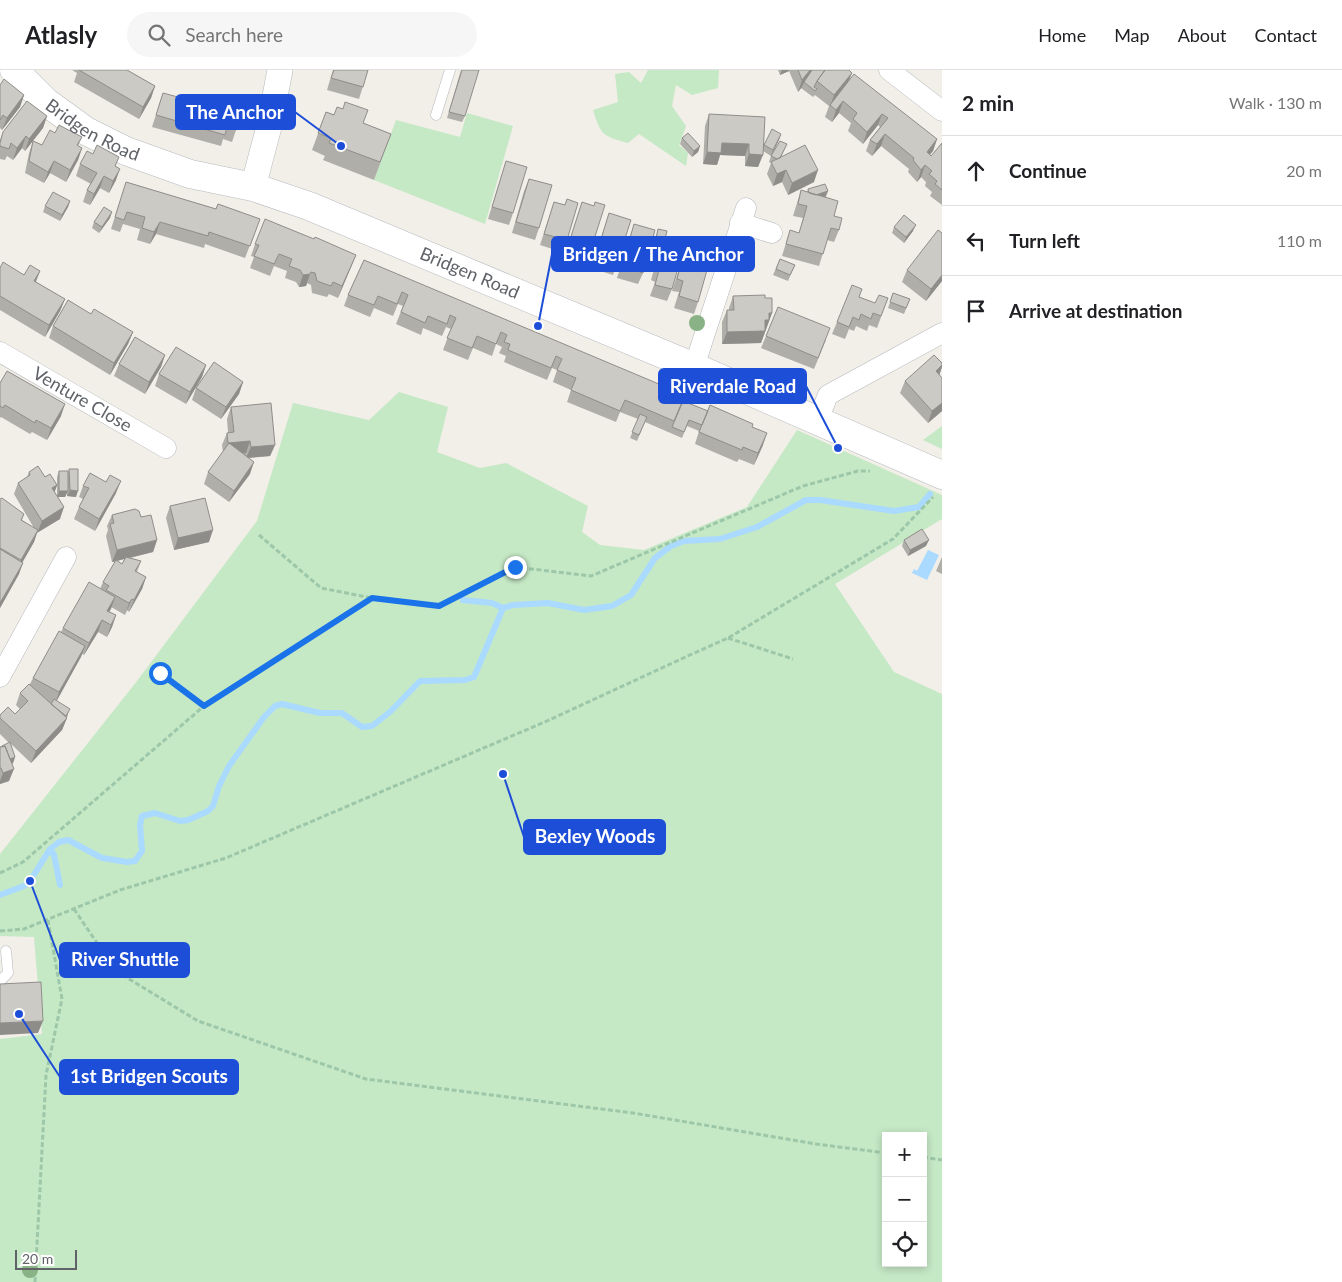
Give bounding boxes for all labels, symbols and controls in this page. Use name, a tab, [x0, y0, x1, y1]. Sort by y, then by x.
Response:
search box	[127, 12, 477, 57]
text: Atlasly	[25, 20, 97, 49]
icon: search	[145, 21, 173, 49]
text: Search here	[185, 23, 283, 46]
text: Home	[1038, 24, 1086, 46]
text: Map	[1114, 24, 1150, 46]
text: About	[1178, 24, 1227, 46]
text: Contact	[1255, 24, 1317, 46]
text: 2 min	[962, 90, 1014, 115]
street label: Bridgen Road	[42, 93, 143, 165]
text: Walk · 130 m	[1229, 93, 1322, 112]
callout: The Anchor	[176, 95, 295, 129]
text: The Anchor	[186, 100, 285, 123]
icon: ahead	[962, 157, 990, 185]
text: Continue	[1009, 159, 1087, 182]
text: 20 m	[1286, 161, 1322, 180]
icon: left	[962, 227, 990, 255]
text: Turn left	[1009, 229, 1080, 252]
text: 110 m	[1277, 231, 1322, 250]
callout: Bridgen / The Anchor	[552, 237, 754, 271]
street label: Bridgen Road	[417, 242, 523, 303]
text: Bridgen / The Anchor	[562, 242, 744, 265]
icon: arrive	[962, 297, 990, 325]
text: Arrive at destination	[1009, 299, 1182, 322]
street label: Venture Close	[29, 361, 136, 436]
callout: Riverdale Road	[659, 369, 806, 403]
text: Riverdale Road	[670, 374, 796, 397]
route end	[504, 556, 527, 579]
route start	[149, 662, 172, 685]
callout: Bexley Woods	[524, 820, 665, 854]
text: Bexley Woods	[535, 824, 655, 847]
callout: River Shuttle	[60, 943, 189, 977]
text: River Shuttle	[71, 947, 179, 970]
callout: 1st Bridgen Scouts	[60, 1060, 238, 1094]
text: 1st Bridgen Scouts	[70, 1064, 228, 1087]
map controls	[882, 1132, 927, 1267]
button: +	[882, 1132, 927, 1177]
button: −	[882, 1177, 927, 1222]
button: locate	[882, 1222, 927, 1267]
scale bar	[15, 1247, 78, 1270]
text: 20 m	[22, 1250, 53, 1267]

